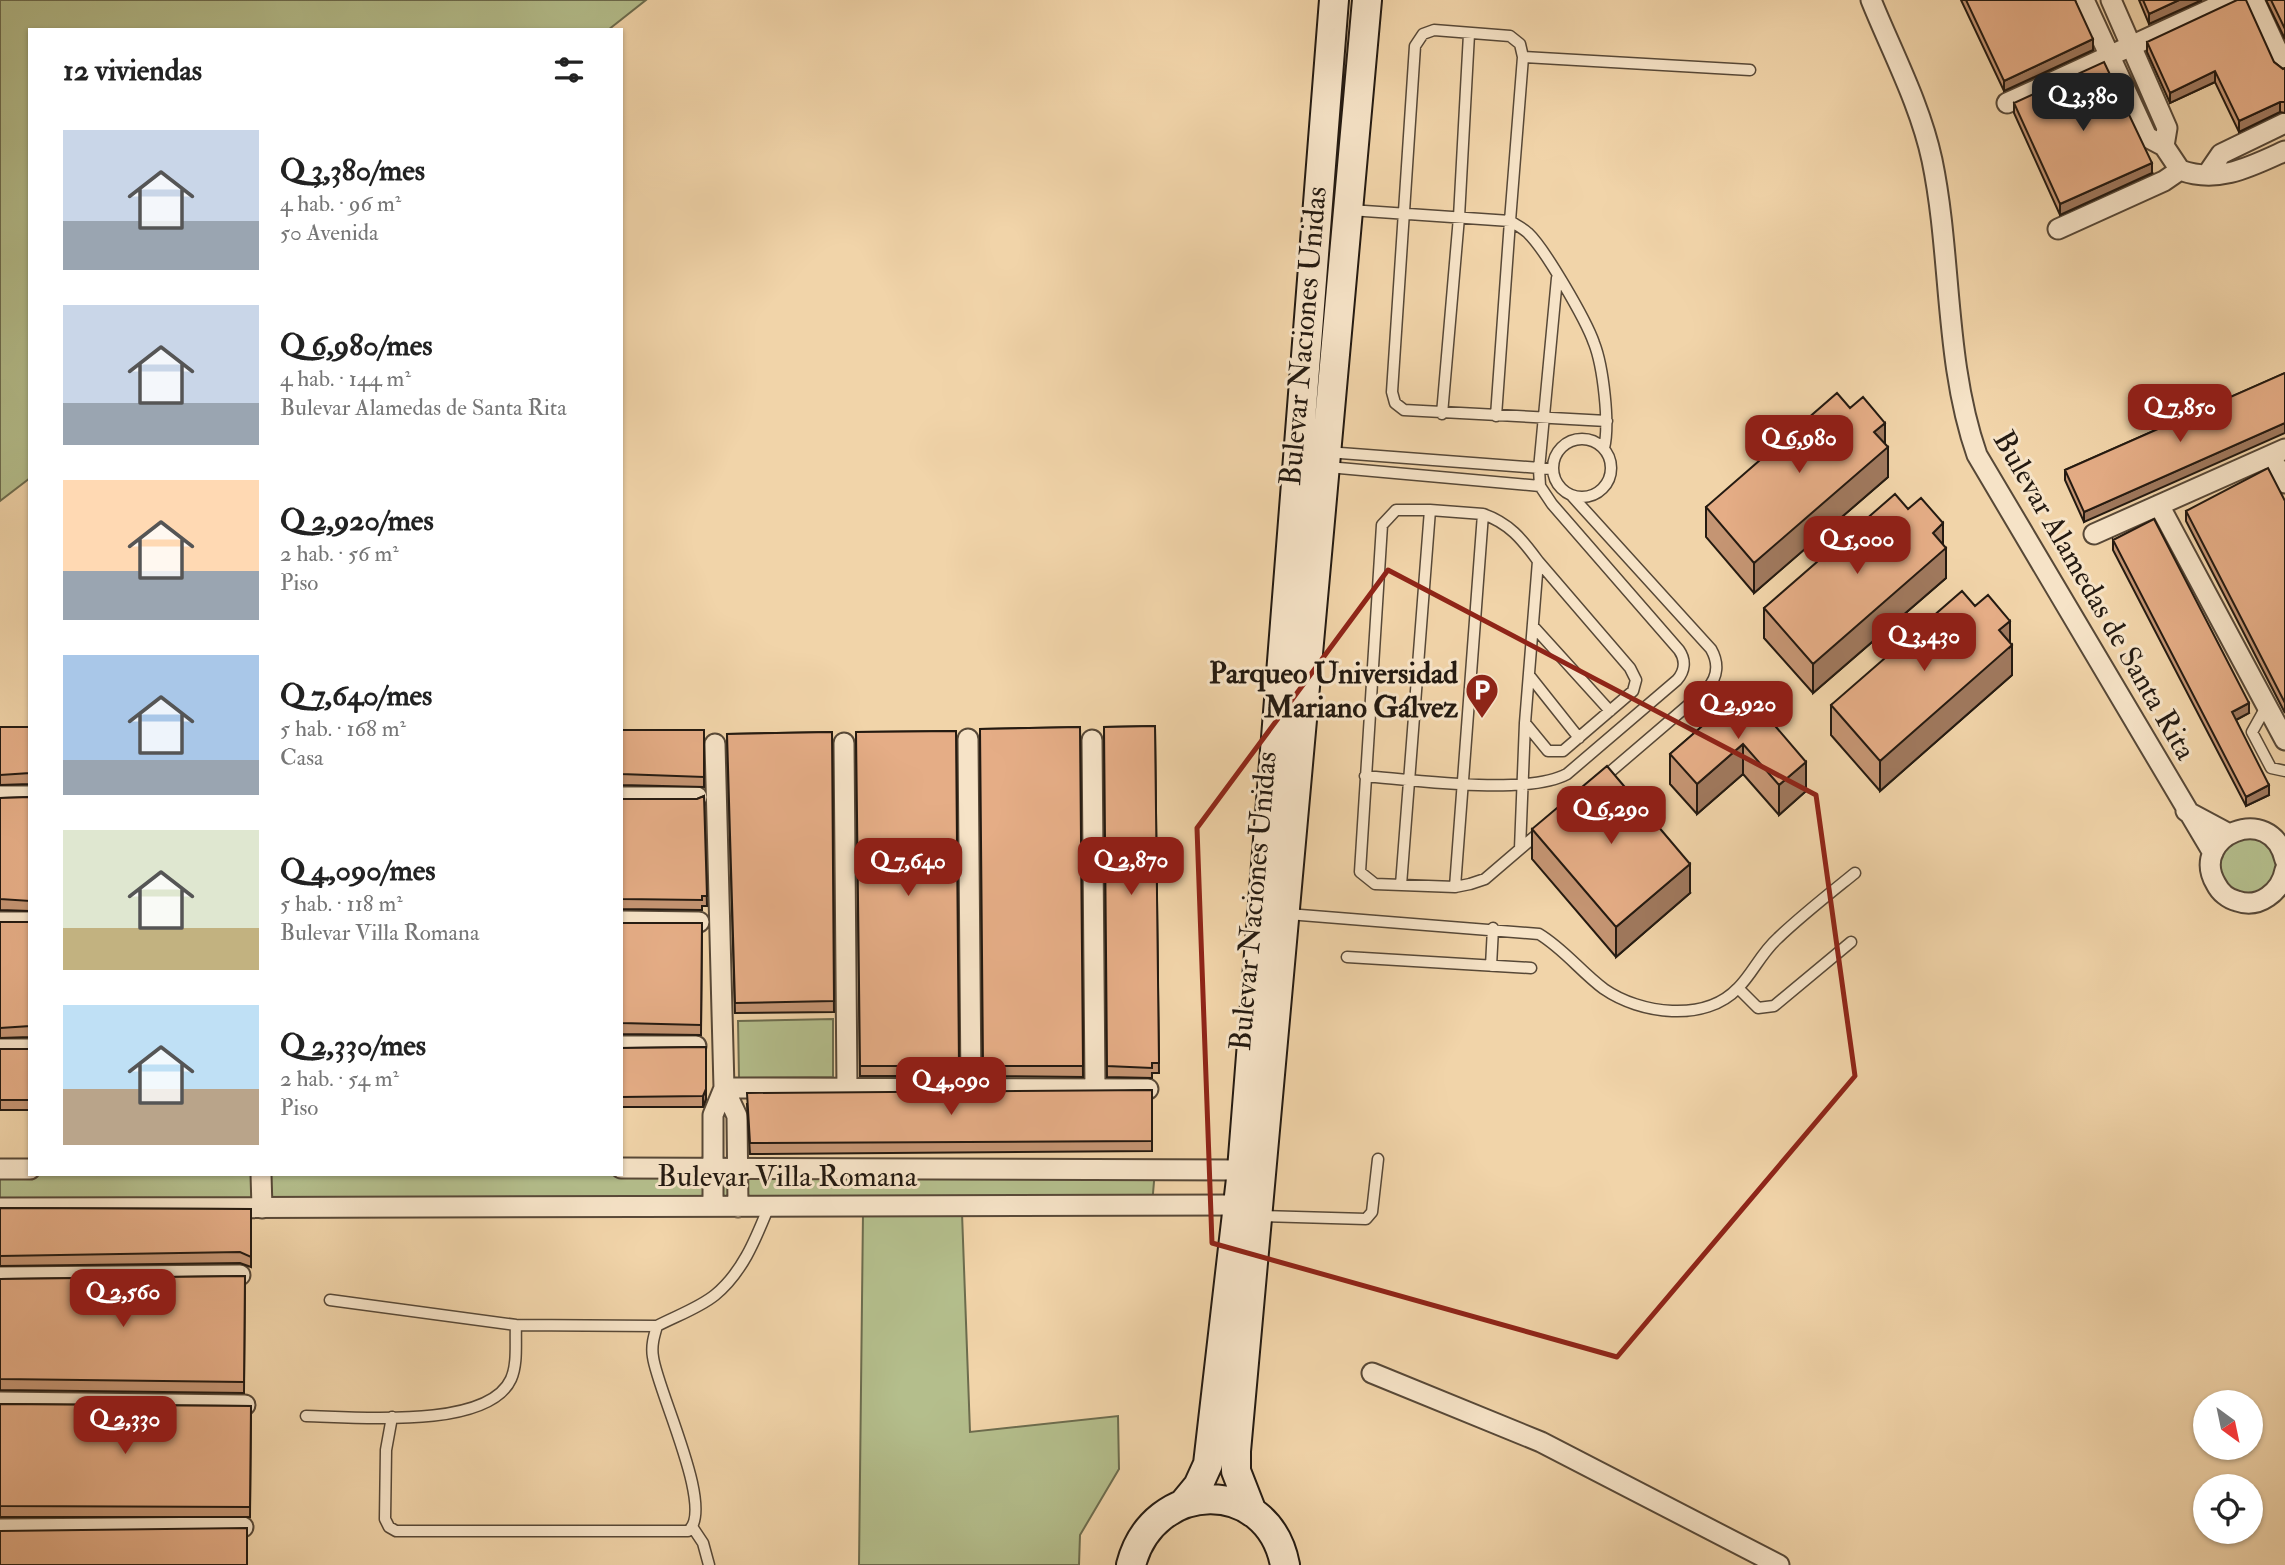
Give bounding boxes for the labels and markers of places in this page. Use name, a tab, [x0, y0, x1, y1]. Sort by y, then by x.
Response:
pin: Q 3,380	[2018, 74, 2148, 133]
pin: Q 7,850	[2115, 384, 2245, 444]
pin: Q 6,980	[1734, 416, 1864, 475]
pin: Q 5,000	[1792, 516, 1922, 576]
pin: Q 3,430	[1859, 614, 1989, 673]
place label: Parqueo Universidad Mariano Gálvez	[1209, 655, 1458, 726]
parking icon: Parqueo Universidad Mariano Gálvez	[1463, 671, 1501, 720]
pin: Q 2,920	[1673, 682, 1803, 741]
pin: Q 6,290	[1546, 786, 1676, 846]
pin: Q 7,640	[843, 838, 973, 898]
pin: Q 2,870	[1066, 838, 1196, 897]
pin: Q 4,090	[886, 1058, 1016, 1117]
pin: Q 2,560	[58, 1270, 188, 1329]
pin: Q 2,330	[60, 1396, 190, 1456]

